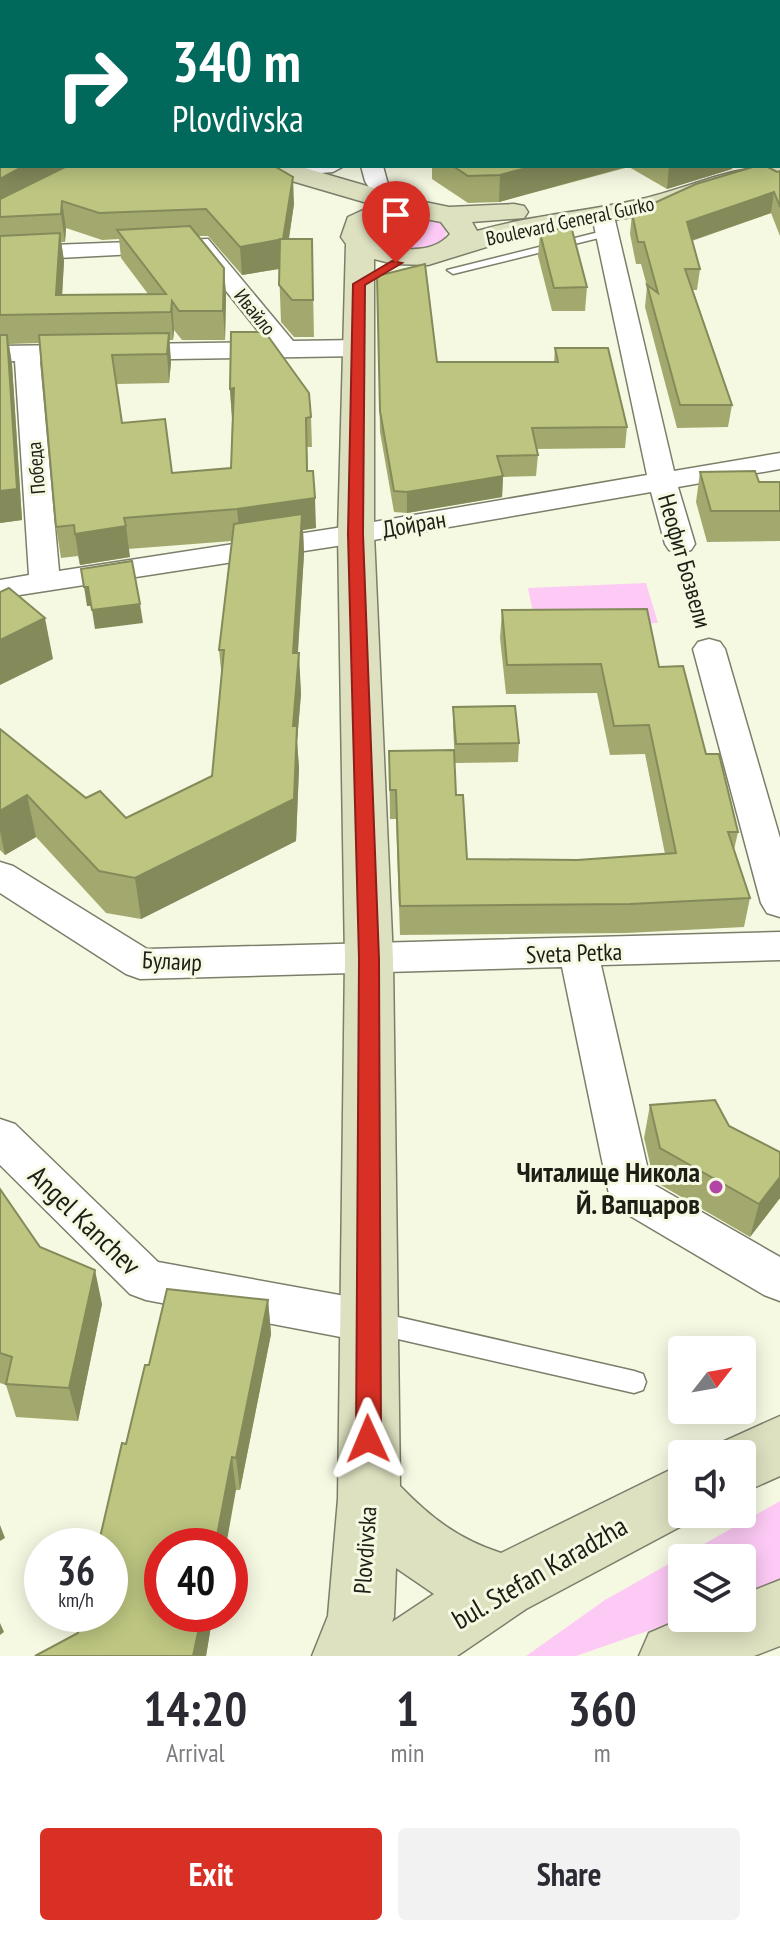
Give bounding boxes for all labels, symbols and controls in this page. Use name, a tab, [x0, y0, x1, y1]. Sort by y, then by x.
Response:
text: 340 m	[172, 25, 301, 97]
icon: right	[40, 32, 144, 136]
text: Plovdivska	[172, 95, 304, 142]
pin	[362, 181, 430, 263]
street label: Boulevard General Gurko	[484, 190, 656, 252]
icon: arrive	[374, 193, 418, 237]
street label: Ивайло	[228, 283, 282, 341]
street label: Победа	[21, 441, 51, 495]
street label: Неофит Бозвели	[651, 490, 719, 632]
street label: Дойран	[380, 503, 448, 545]
street label: Sveta Petka	[525, 936, 623, 970]
street label: Булаир	[141, 944, 203, 978]
place label: Читалище Никола Й. Вапцаров	[517, 1153, 700, 1222]
street label: Angel Kanchev	[21, 1157, 149, 1283]
marker: Читалище Никола Й. Вапцаров	[707, 1178, 725, 1196]
north arrow	[668, 1336, 756, 1424]
map controls	[668, 1336, 756, 1632]
position arrow	[326, 1397, 410, 1481]
button: sound	[668, 1440, 756, 1528]
street label: Plovdivska	[346, 1505, 384, 1595]
street label: bul. Stefan Karadzha	[445, 1507, 633, 1637]
speed limit sign: 40	[144, 1528, 248, 1632]
text: 36	[57, 1544, 95, 1596]
button: layers	[668, 1544, 756, 1632]
text: km/h	[58, 1587, 94, 1613]
text: 14:20	[143, 1677, 247, 1739]
text: 1	[396, 1677, 419, 1739]
text: 360	[568, 1677, 637, 1739]
text: Arrival	[166, 1736, 225, 1769]
text: min	[390, 1736, 424, 1769]
text: m	[594, 1736, 611, 1769]
button: Exit	[40, 1828, 382, 1920]
button: Share	[398, 1828, 740, 1920]

